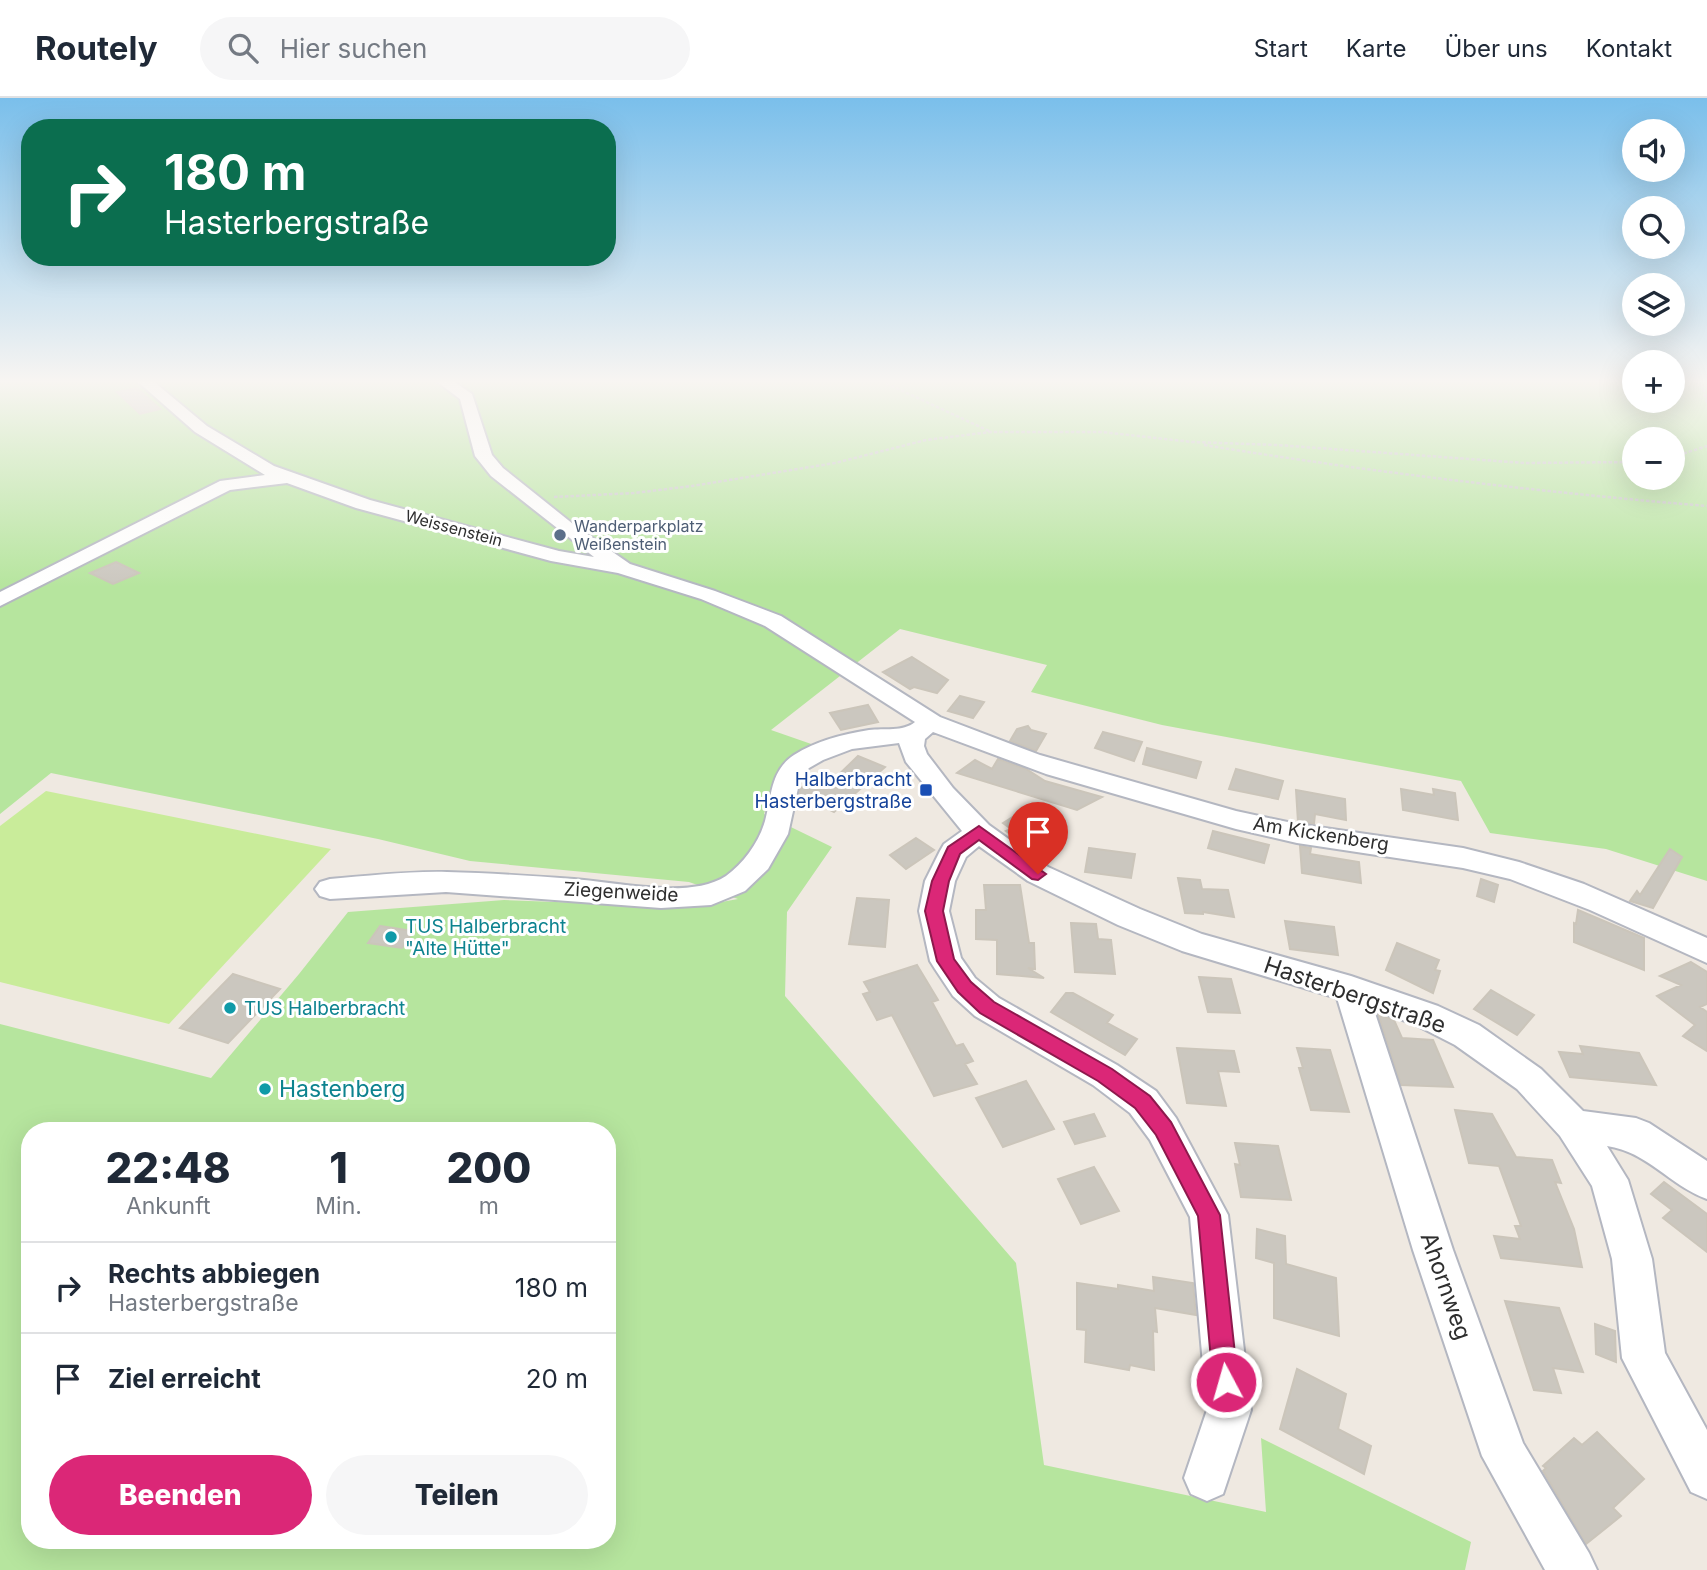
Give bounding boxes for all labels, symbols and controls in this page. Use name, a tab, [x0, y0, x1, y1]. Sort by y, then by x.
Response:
search box	[200, 17, 690, 80]
text: Routely	[35, 28, 158, 68]
icon: search	[224, 29, 262, 67]
text: Hier suchen	[280, 33, 427, 64]
text: Start	[1254, 34, 1308, 63]
text: Karte	[1346, 34, 1406, 63]
text: Über uns	[1444, 34, 1548, 63]
text: Kontakt	[1586, 34, 1672, 63]
map controls	[1622, 119, 1685, 490]
button: sound	[1622, 119, 1685, 182]
text: 180 m	[164, 143, 306, 202]
icon: right	[49, 147, 140, 238]
button: search	[1622, 196, 1685, 259]
text: Hasterbergstraße	[164, 203, 429, 242]
button: layers	[1622, 273, 1685, 336]
button: +	[1622, 350, 1685, 413]
button: −	[1622, 427, 1685, 490]
street label: Weissenstein	[403, 505, 505, 551]
place label: Wanderparkplatz Weißenstein	[574, 516, 704, 554]
marker: Wanderparkplatz Weißenstein	[552, 527, 568, 543]
place label: Halberbracht Hasterbergstraße	[755, 768, 912, 813]
marker: Halberbracht Hasterbergstraße	[918, 782, 934, 798]
pin	[1008, 802, 1068, 874]
street label: Am Kickenberg	[1251, 812, 1391, 856]
icon: arrive	[1019, 813, 1057, 851]
street label: Ziegenweide	[563, 878, 679, 906]
place label: TUS Halberbracht "Alte Hütte"	[405, 915, 566, 960]
marker: TUS Halberbracht "Alte Hütte"	[383, 929, 399, 945]
street label: Hasterbergstraße	[1260, 951, 1450, 1039]
place label: TUS Halberbracht	[244, 997, 405, 1020]
marker: TUS Halberbracht	[222, 1000, 238, 1016]
place label: Hastenberg	[279, 1075, 405, 1103]
marker: Hastenberg	[257, 1081, 273, 1097]
text: 22:48	[106, 1142, 231, 1193]
text: 1	[329, 1142, 348, 1193]
text: 200	[446, 1142, 531, 1193]
text: Ankunft	[126, 1192, 210, 1220]
text: Min.	[315, 1192, 362, 1220]
text: m	[479, 1192, 499, 1220]
street label: Ahornweg	[1415, 1229, 1477, 1343]
text: Rechts abbiegen	[108, 1258, 320, 1289]
icon: right	[49, 1269, 87, 1307]
text: 180 m	[515, 1272, 588, 1303]
text: Hasterbergstraße	[108, 1289, 299, 1317]
position arrow	[1189, 1345, 1263, 1419]
icon: arrive	[49, 1360, 87, 1398]
text: Ziel erreicht	[108, 1363, 261, 1394]
text: 20 m	[526, 1363, 588, 1394]
button: Beenden	[49, 1455, 312, 1535]
button: Teilen	[326, 1455, 588, 1535]

